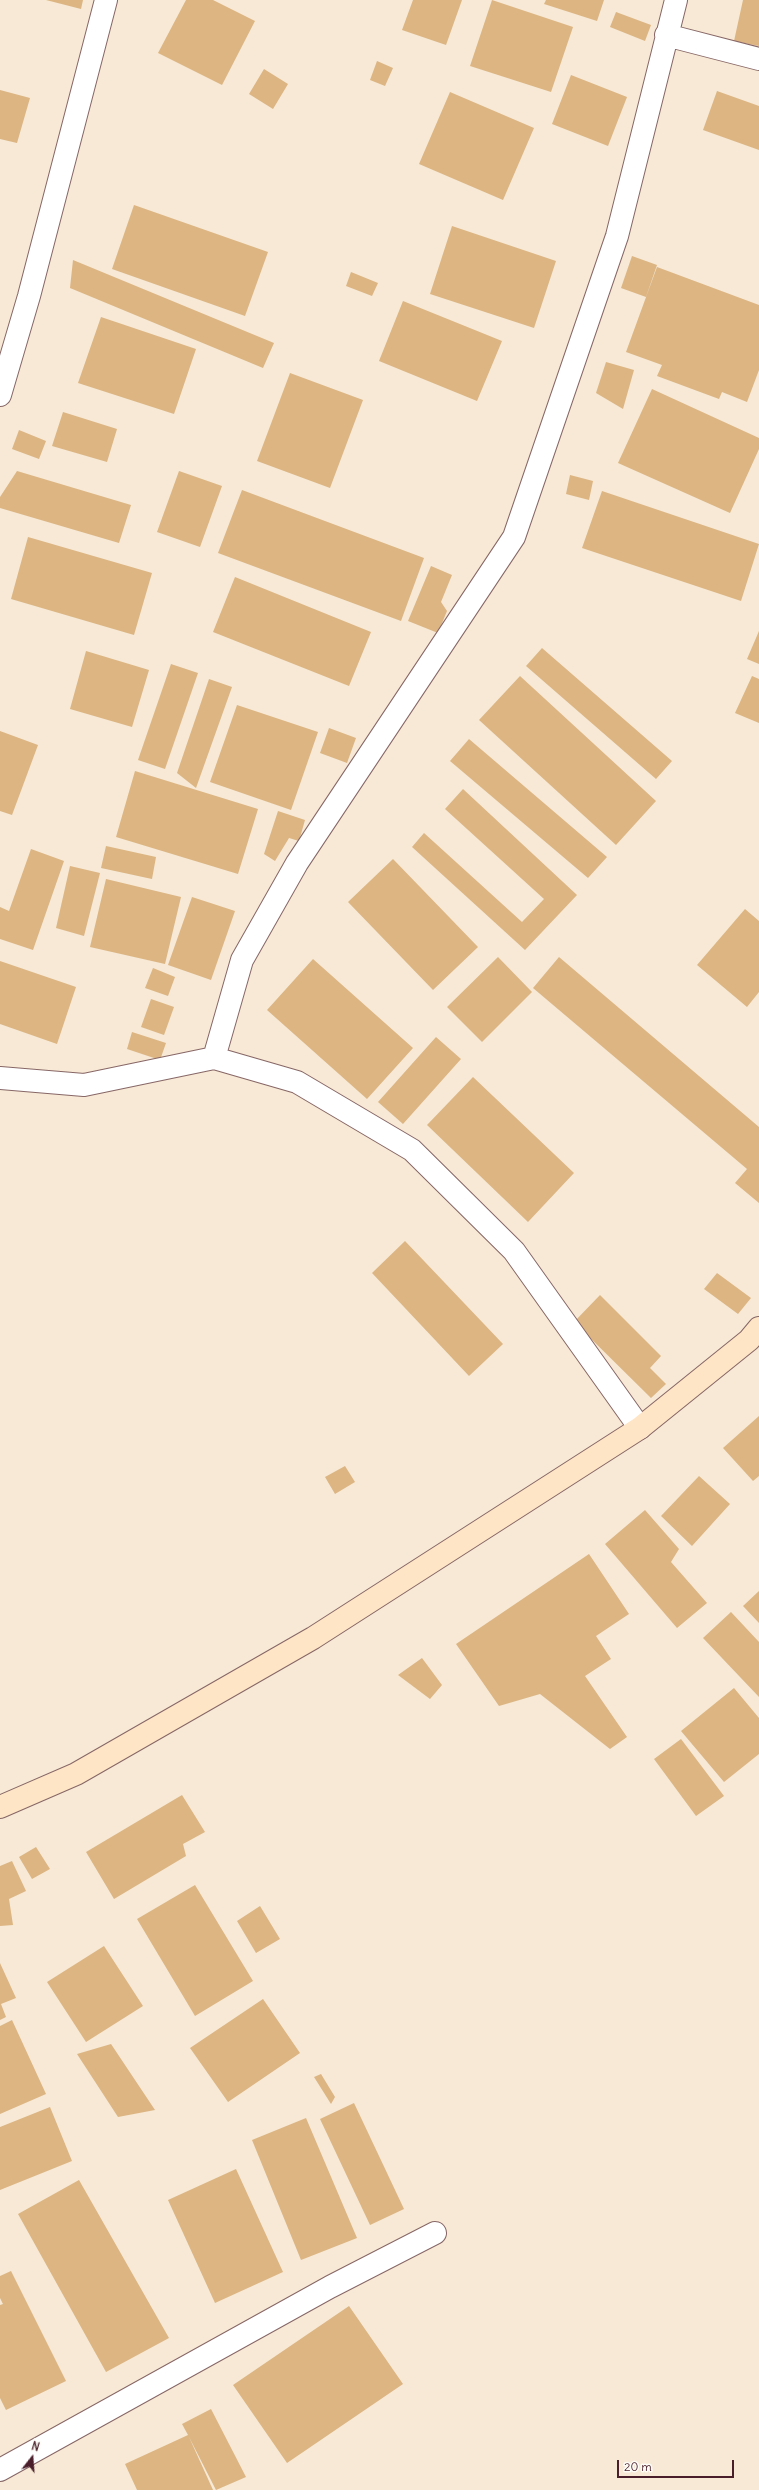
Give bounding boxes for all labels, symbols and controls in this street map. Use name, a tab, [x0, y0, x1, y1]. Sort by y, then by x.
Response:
north arrow	[12, 2438, 52, 2478]
text: N	[30, 2439, 41, 2454]
scale bar	[619, 2452, 736, 2478]
text: 20 m	[624, 2459, 652, 2474]

